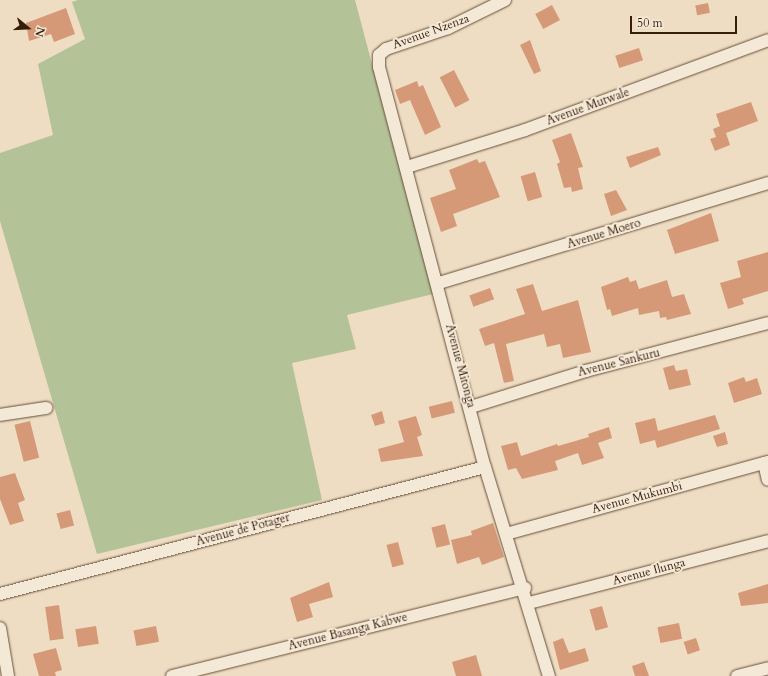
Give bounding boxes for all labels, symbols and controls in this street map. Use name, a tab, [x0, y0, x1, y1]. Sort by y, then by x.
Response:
north arrow	[8, 8, 48, 48]
scale bar	[632, 8, 739, 34]
street label: Avenue Nzenza	[391, 11, 471, 53]
text: 50 m	[637, 15, 663, 31]
text: N	[31, 25, 48, 39]
street label: Avenue Mutwale	[545, 85, 631, 129]
street label: Avenue Moero	[565, 216, 643, 252]
street label: Avenue Mitonga	[442, 323, 478, 409]
street label: Avenue Sankuru	[576, 346, 662, 380]
street label: Avenue Mukumbi	[590, 479, 684, 517]
street label: Avenue de Potager	[195, 511, 291, 549]
street label: Avenue Ilunga	[611, 555, 687, 589]
street label: Avenue Basanga Kabwe	[287, 610, 409, 654]

